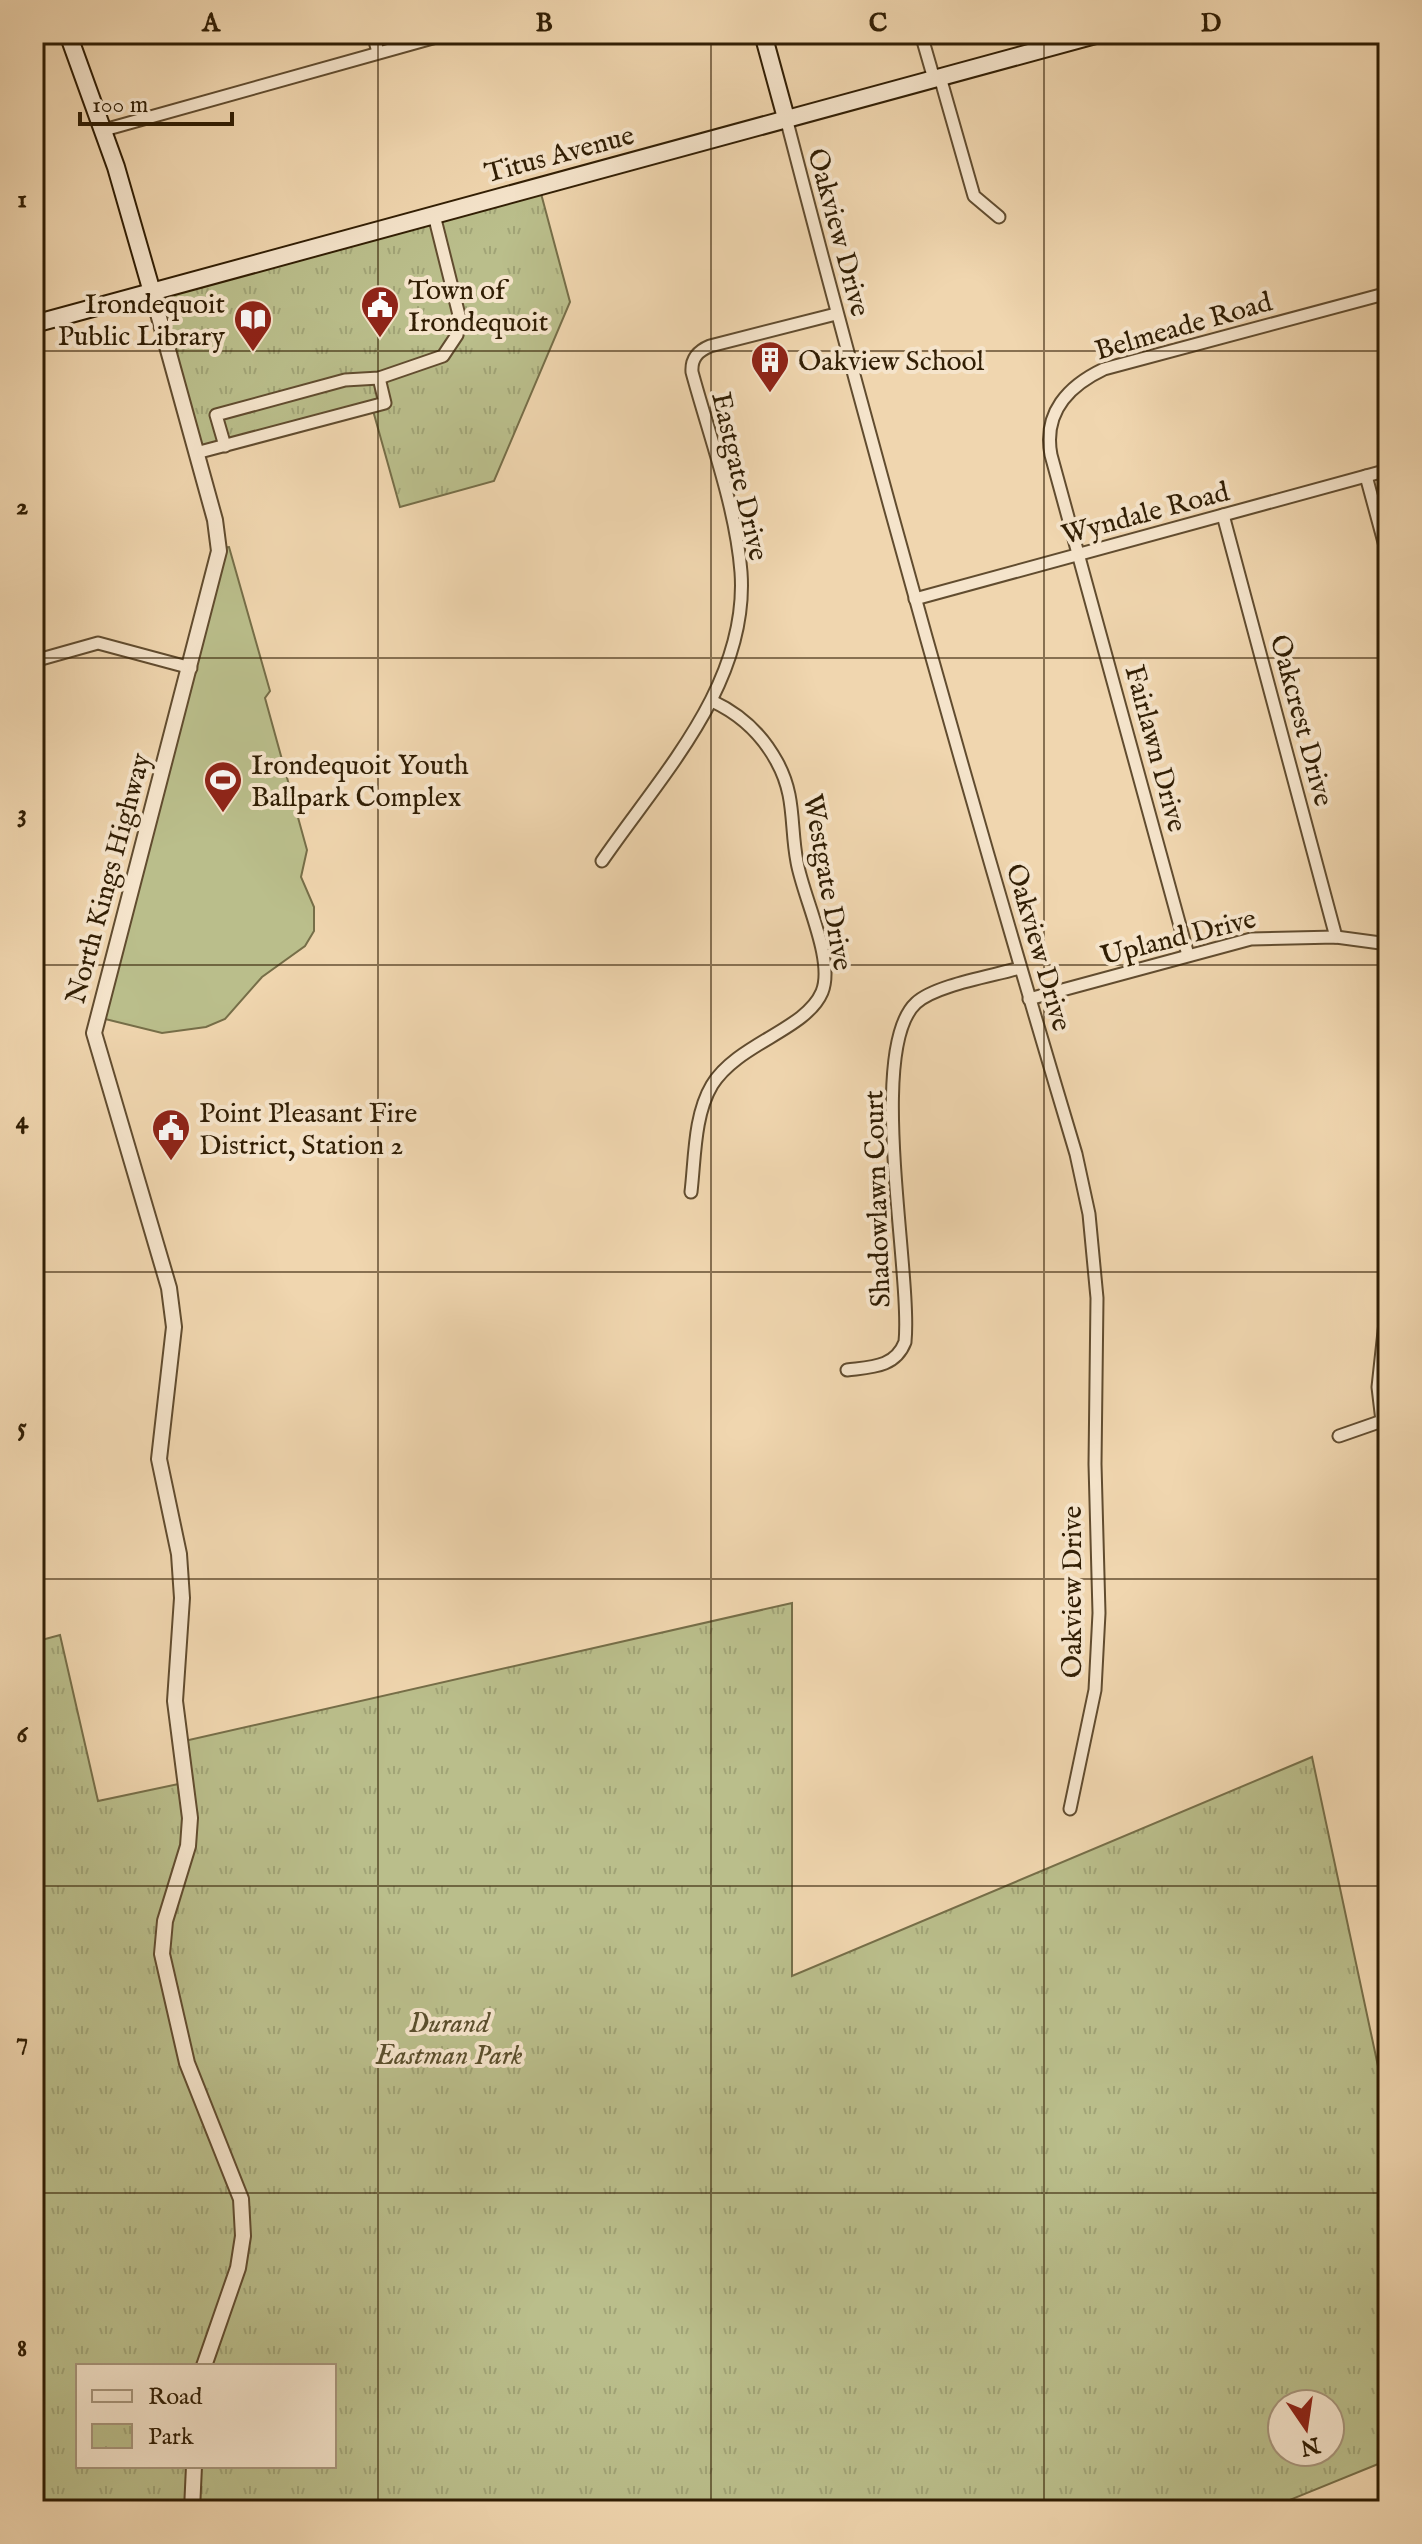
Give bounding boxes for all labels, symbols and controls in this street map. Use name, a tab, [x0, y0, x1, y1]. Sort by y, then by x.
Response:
text: A	[201, 7, 221, 40]
text: B	[535, 7, 553, 40]
text: C	[869, 7, 888, 40]
text: D	[1201, 7, 1222, 40]
scale bar	[80, 76, 232, 126]
text: 100 m	[92, 90, 148, 121]
street label: Titus Avenue	[481, 119, 638, 192]
street label: Oakview Drive	[798, 145, 877, 321]
text: 1	[17, 183, 27, 216]
place label: Town of Irondequoit	[408, 274, 549, 341]
public building icon: Town of Irondequoit	[359, 284, 401, 339]
street label: Belmeade Road	[1091, 285, 1276, 369]
place label: Irondequoit Public Library	[58, 288, 225, 355]
library icon: Irondequoit Public Library	[232, 298, 274, 353]
building icon: Oakview School	[749, 339, 791, 394]
place label: Oakview School	[798, 345, 985, 380]
street label: Eastgate Drive	[702, 389, 775, 564]
street label: Wyndale Road	[1058, 475, 1233, 554]
text: 2	[16, 490, 28, 523]
street label: Oakcrest Drive	[1261, 631, 1340, 810]
street label: Fairlawn Drive	[1116, 661, 1194, 836]
street label: North Kings Highway	[59, 749, 160, 1008]
place label: Irondequoit Youth Ballpark Complex	[251, 749, 469, 816]
sports icon: Irondequoit Youth Ballpark Complex	[202, 759, 244, 814]
street label: Westgate Drive	[794, 791, 859, 974]
text: 3	[17, 797, 27, 830]
street label: Oakview Drive	[997, 860, 1078, 1036]
street label: Upland Drive	[1097, 902, 1260, 975]
street label: Shadowlawn Court	[857, 1089, 900, 1308]
place label: Point Pleasant Fire District, Station 2	[199, 1097, 417, 1164]
text: 4	[16, 1104, 30, 1137]
public building icon: Point Pleasant Fire District, Station 2	[150, 1107, 192, 1162]
text: 5	[17, 1411, 27, 1444]
street label: Oakview Drive	[1056, 1506, 1091, 1678]
text: 6	[17, 1718, 29, 1751]
park label: Durand Eastman Park	[374, 2007, 523, 2074]
text: 7	[16, 2025, 28, 2058]
text: 8	[17, 2332, 27, 2365]
legend	[76, 2364, 336, 2468]
text: Road	[148, 2382, 202, 2413]
north arrow	[1266, 2388, 1346, 2468]
text: Park	[148, 2422, 194, 2453]
text: N	[1298, 2430, 1323, 2461]

